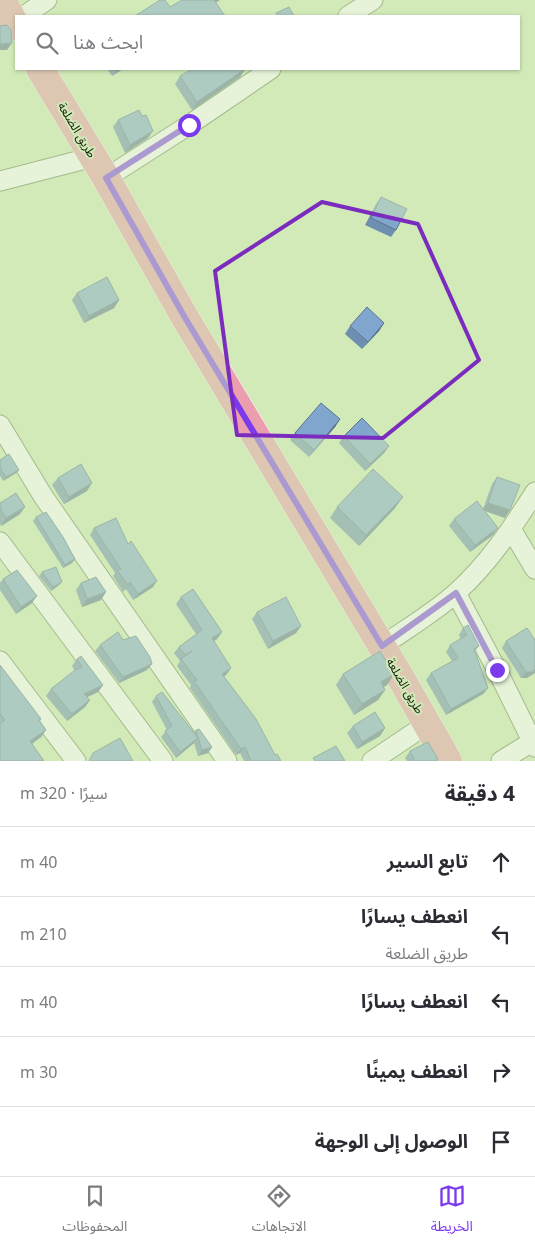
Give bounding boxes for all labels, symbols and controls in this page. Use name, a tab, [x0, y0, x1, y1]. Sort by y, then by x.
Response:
search box	[15, 15, 520, 70]
icon: search	[33, 29, 61, 57]
text: ابحث هنا	[73, 29, 143, 55]
street label: طريق الضلعة	[54, 99, 101, 161]
route start	[178, 114, 201, 137]
street label: طريق الضلعة	[383, 655, 428, 717]
route end	[486, 659, 509, 682]
text: 4 دقيقة	[445, 779, 515, 807]
text: سيرًا · 320 m	[20, 782, 107, 804]
text: تابع السير	[387, 848, 468, 874]
icon: ahead	[487, 848, 515, 876]
text: 40 m	[20, 851, 57, 873]
text: انعطف يسارًا	[361, 903, 468, 929]
icon: left	[487, 920, 515, 948]
text: 210 m	[20, 923, 67, 945]
text: طريق الضلعة	[385, 942, 468, 964]
text: انعطف يسارًا	[361, 988, 468, 1014]
icon: left	[487, 988, 515, 1016]
text: 40 m	[20, 991, 57, 1013]
text: انعطف يمينًا	[366, 1058, 468, 1084]
icon: right	[487, 1058, 515, 1086]
text: 30 m	[20, 1061, 57, 1083]
text: الوصول إلى الوجهة	[315, 1128, 468, 1154]
icon: arrive	[487, 1128, 515, 1156]
tab: المحفوظات	[62, 1182, 127, 1241]
tab: الاتجاهات	[252, 1182, 306, 1241]
tab: الخريطة	[431, 1182, 473, 1241]

